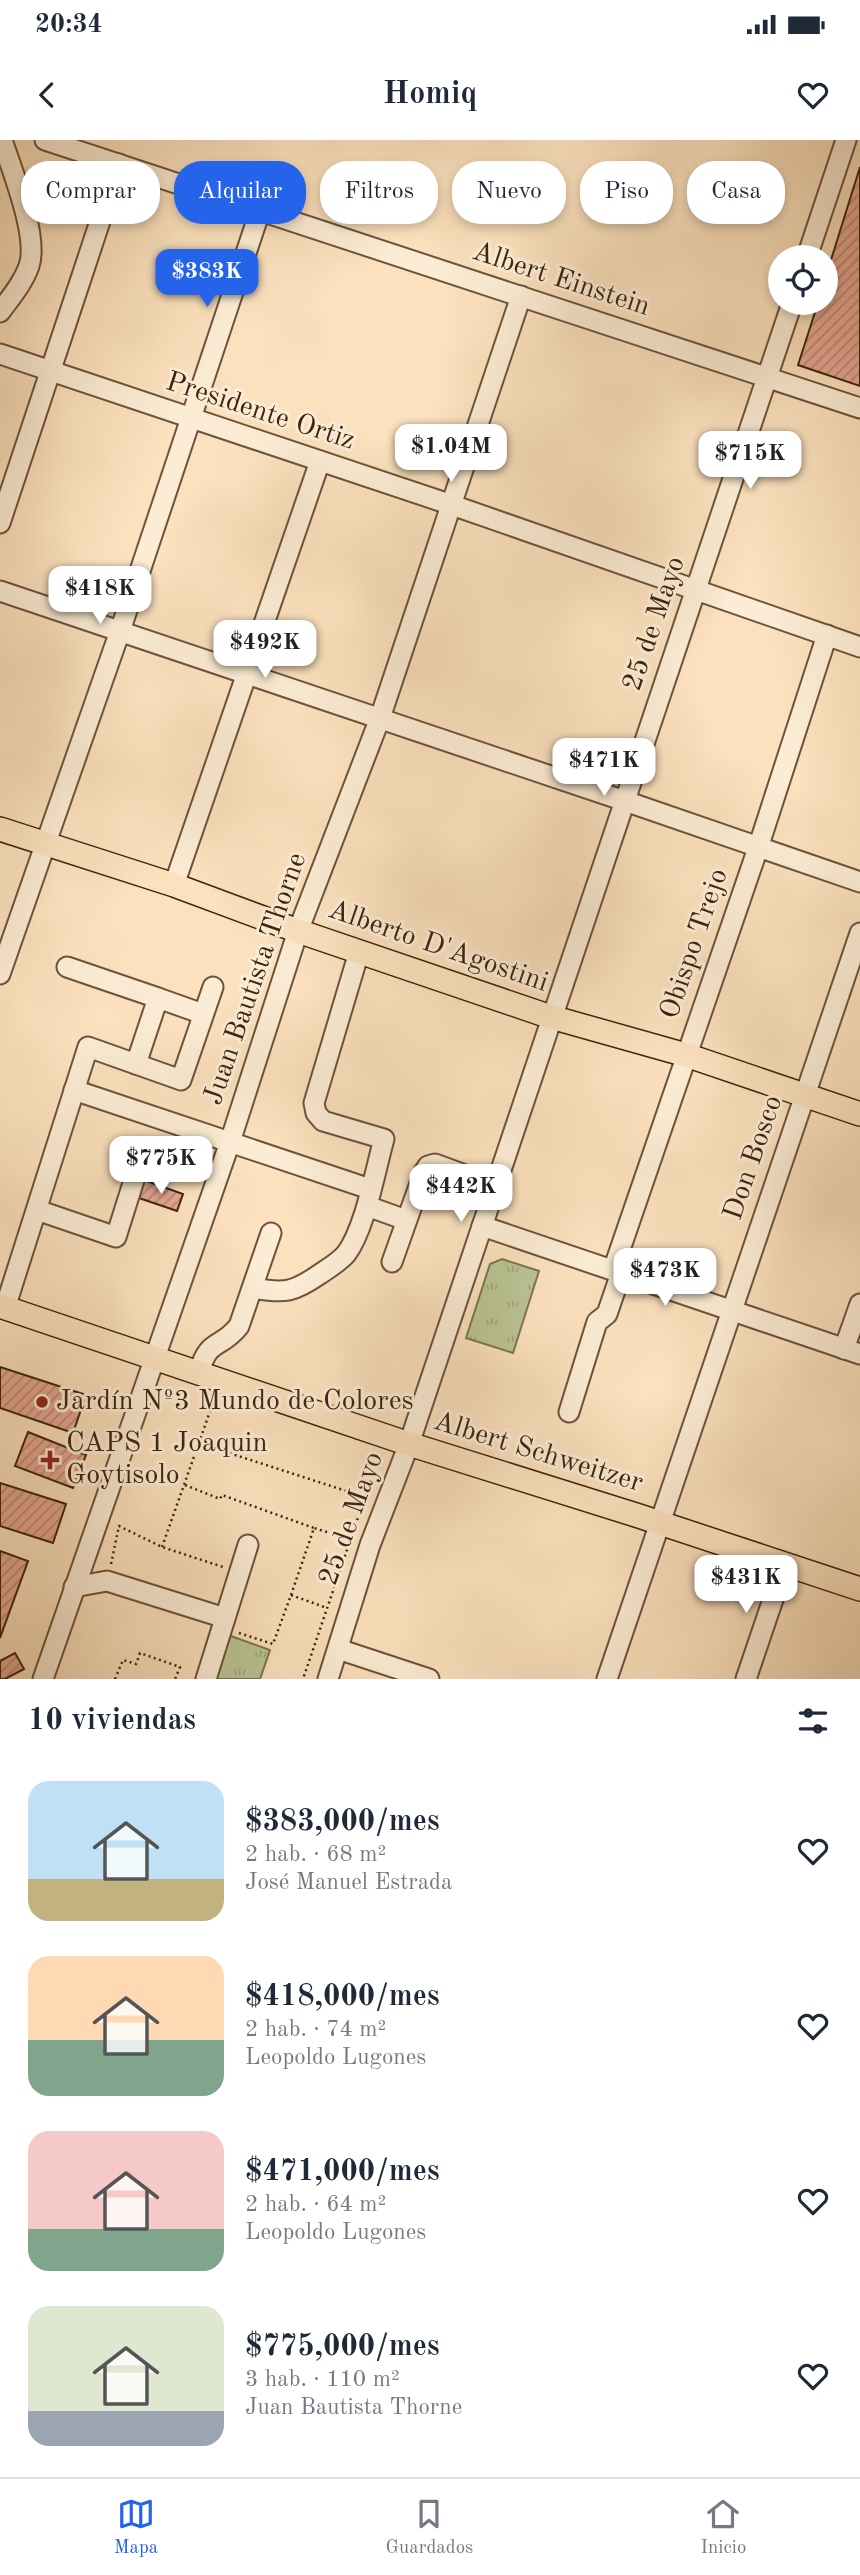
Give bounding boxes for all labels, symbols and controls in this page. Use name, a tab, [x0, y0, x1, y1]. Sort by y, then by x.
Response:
text: 20:34	[35, 12, 103, 38]
icon: back	[28, 76, 66, 114]
icon: heart	[794, 76, 832, 114]
text: Homiq	[383, 79, 477, 111]
chip: Comprar	[21, 161, 160, 224]
chip: Alquilar	[174, 161, 306, 224]
chip: Filtros	[320, 161, 438, 224]
chip: Nuevo	[452, 161, 566, 224]
chip: Piso	[580, 161, 673, 224]
chip: Casa	[687, 161, 785, 224]
street label: Albert Einstein	[469, 238, 653, 322]
map controls	[768, 245, 838, 315]
button: locate	[768, 245, 838, 315]
pin: $383K	[158, 250, 256, 309]
text: $383K	[171, 260, 243, 283]
street label: Presidente Ortiz	[162, 368, 358, 456]
pin: $1.04M	[394, 424, 508, 484]
pin: $715K	[701, 432, 799, 491]
text: $1.04M	[411, 435, 491, 458]
text: $715K	[714, 442, 786, 465]
street label: 25 de Mayo	[619, 553, 691, 695]
pin: $418K	[51, 566, 149, 626]
text: $418K	[64, 577, 136, 600]
pin: $492K	[216, 620, 314, 680]
text: $492K	[229, 631, 301, 654]
pin: $471K	[555, 738, 653, 798]
text: $471K	[568, 749, 640, 772]
street label: Juan Bautista Thorne	[200, 849, 312, 1109]
street label: Obispo Trejo	[656, 865, 734, 1023]
street label: Alberto D'Agostini	[325, 896, 551, 998]
street label: Don Bosco	[720, 1092, 788, 1224]
pin: $775K	[112, 1136, 210, 1196]
text: $775K	[125, 1147, 197, 1170]
pin: $442K	[412, 1164, 510, 1224]
text: $442K	[425, 1175, 497, 1198]
pin: $473K	[616, 1248, 714, 1308]
text: $473K	[629, 1259, 701, 1282]
place label: Jardín Nº3 Mundo de Colores	[56, 1388, 414, 1416]
marker: Jardín Nº3 Mundo de Colores	[34, 1394, 50, 1410]
street label: Albert Schweitzer	[430, 1408, 646, 1498]
place label: CAPS 1 Joaquin Goytisolo	[66, 1430, 268, 1490]
street label: 25 de Mayo	[315, 1448, 389, 1590]
marker: CAPS 1 Joaquin Goytisolo	[40, 1450, 60, 1470]
pin: $431K	[697, 1556, 795, 1615]
text: $431K	[710, 1566, 782, 1589]
icon: filters	[794, 1702, 832, 1740]
text: 10 viviendas	[28, 1706, 196, 1736]
text: $383,000/mes	[245, 1807, 440, 1837]
icon: home	[84, 1809, 168, 1893]
icon: heart	[794, 1832, 832, 1870]
text: 2 hab. · 68 m²	[245, 1843, 386, 1866]
text: José Manuel Estrada	[245, 1871, 452, 1894]
text: $418,000/mes	[245, 1982, 440, 2012]
icon: home	[84, 1984, 168, 2068]
icon: heart	[794, 2007, 832, 2045]
text: 2 hab. · 74 m²	[245, 2018, 386, 2041]
text: Leopoldo Lugones	[245, 2046, 426, 2069]
text: $471,000/mes	[245, 2157, 440, 2187]
icon: home	[84, 2159, 168, 2243]
icon: heart	[794, 2182, 832, 2220]
text: 2 hab. · 64 m²	[245, 2193, 386, 2216]
text: Leopoldo Lugones	[245, 2221, 426, 2244]
text: $775,000/mes	[245, 2332, 440, 2362]
icon: home	[84, 2334, 168, 2418]
icon: heart	[794, 2357, 832, 2395]
text: 3 hab. · 110 m²	[245, 2368, 400, 2391]
text: Juan Bautista Thorne	[245, 2396, 462, 2419]
tab: Mapa	[114, 2495, 158, 2560]
tab: Guardados	[385, 2495, 473, 2560]
tab: Inicio	[701, 2495, 746, 2560]

